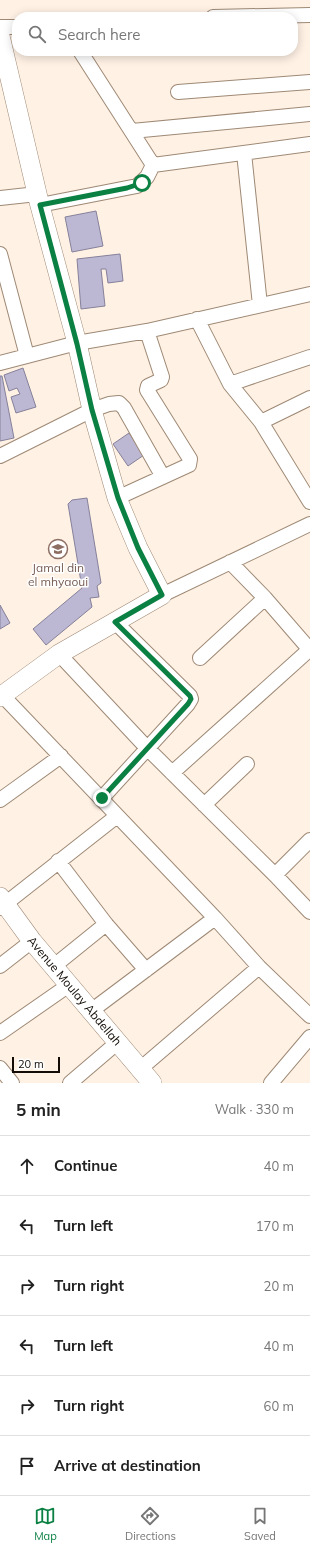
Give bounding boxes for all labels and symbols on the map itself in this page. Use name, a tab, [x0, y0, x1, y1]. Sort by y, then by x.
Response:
route start	[133, 174, 151, 192]
school or university icon: Jamal din el mhyaoui	[47, 538, 69, 560]
place label: Jamal din el mhyaoui	[28, 560, 88, 589]
route end	[93, 789, 111, 807]
street label: Avenue Moulay Abdellah	[24, 933, 125, 1048]
scale bar	[12, 1055, 60, 1074]

